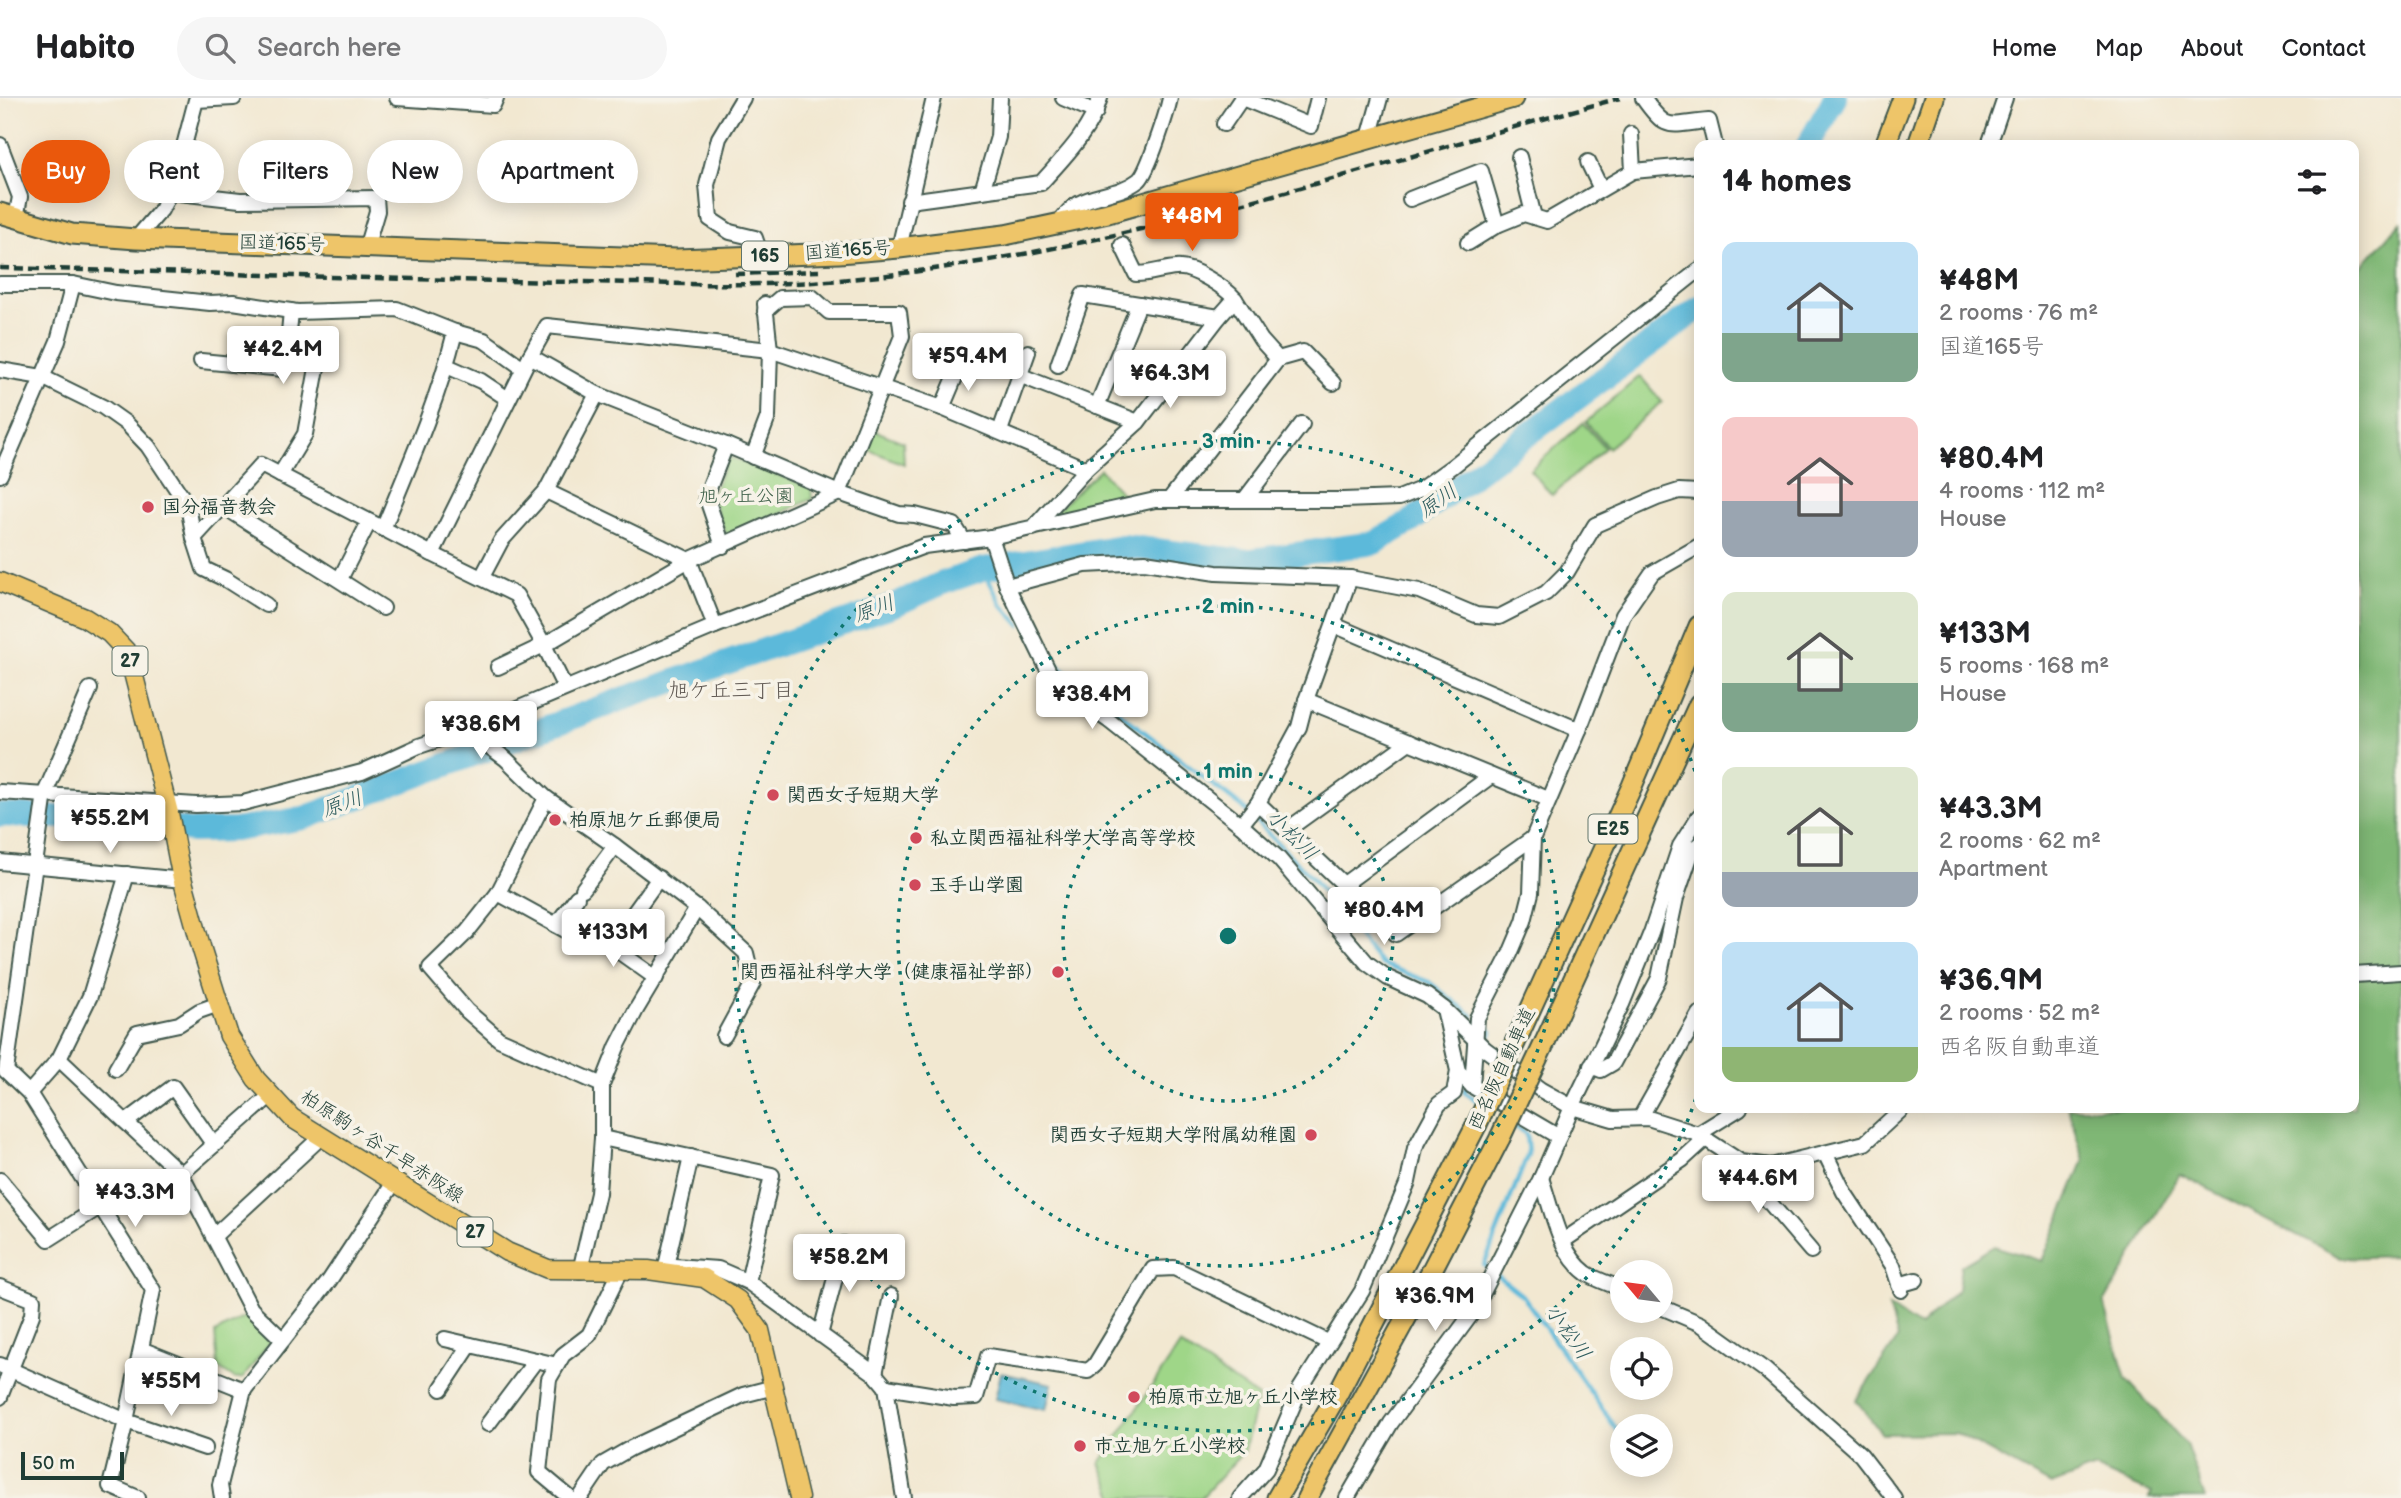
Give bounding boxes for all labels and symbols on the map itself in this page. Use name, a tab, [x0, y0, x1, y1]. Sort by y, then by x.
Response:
pin: ¥48M	[1151, 194, 1233, 253]
street label: 国道165号	[238, 231, 326, 257]
street label: 国道165号	[804, 236, 892, 266]
road number: 165	[742, 242, 788, 271]
pin: ¥42.4M	[226, 327, 340, 386]
pin: ¥59.4M	[911, 334, 1025, 393]
pin: ¥64.3M	[1113, 350, 1227, 410]
text: 3 min	[1202, 429, 1254, 454]
water label: 原川	[1414, 479, 1462, 523]
park label: 旭ヶ丘公園	[698, 485, 794, 508]
place label: 国分福音教会	[162, 496, 276, 519]
marker: 国分福音教会	[140, 499, 156, 515]
water label: 原川	[850, 590, 898, 628]
text: 2 min	[1201, 594, 1255, 619]
road number: 27	[113, 646, 148, 676]
pin: ¥38.4M	[1035, 672, 1149, 731]
district label: 旭ケ丘三丁目	[668, 678, 794, 703]
pin: ¥38.6M	[424, 702, 538, 761]
text: 1 min	[1203, 759, 1253, 784]
place label: 関西女子短期大学	[787, 784, 939, 807]
water label: 原川	[318, 785, 366, 823]
marker: 関西女子短期大学	[765, 787, 781, 803]
pin: ¥55.2M	[53, 796, 167, 855]
water label: 小松川	[1261, 804, 1323, 866]
place label: 柏原旭ケ丘郵便局	[569, 809, 721, 832]
marker: 柏原旭ケ丘郵便局	[547, 812, 563, 828]
road number: E25	[1588, 814, 1638, 844]
place label: 私立関西福祉科学大学高等学校	[930, 827, 1196, 850]
marker: 私立関西福祉科学大学高等学校	[908, 830, 924, 846]
place label: 玉手山学園	[929, 874, 1024, 897]
marker: 玉手山学園	[907, 877, 923, 893]
pin: ¥80.4M	[1327, 888, 1441, 947]
pin: ¥133M	[564, 910, 662, 969]
centre of rings	[1216, 924, 1240, 948]
place label: 関西福祉科学大学（健康福祉学部）	[740, 961, 1044, 984]
marker: 関西福祉科学大学（健康福祉学部）	[1050, 964, 1066, 980]
street label: 西名阪自動車道	[1463, 1004, 1541, 1134]
street label: 柏原駒ヶ谷千早赤阪線	[296, 1086, 468, 1208]
place label: 関西女子短期大学附属幼稚園	[1050, 1124, 1297, 1147]
marker: 関西女子短期大学附属幼稚園	[1303, 1127, 1319, 1143]
pin: ¥44.6M	[1701, 1156, 1815, 1215]
pin: ¥43.3M	[78, 1170, 192, 1229]
road number: 27	[458, 1218, 492, 1246]
pin: ¥58.2M	[792, 1234, 906, 1294]
north arrow	[1610, 1260, 1673, 1323]
pin: ¥36.9M	[1378, 1274, 1492, 1333]
water label: 小松川	[1540, 1299, 1596, 1365]
pin: ¥55M	[130, 1358, 212, 1418]
place label: 柏原市立旭ヶ丘小学校	[1148, 1386, 1338, 1409]
marker: 柏原市立旭ヶ丘小学校	[1126, 1389, 1142, 1405]
place label: 市立旭ケ丘小学校	[1094, 1435, 1246, 1458]
marker: 市立旭ケ丘小学校	[1072, 1438, 1088, 1454]
scale bar	[21, 1449, 124, 1481]

